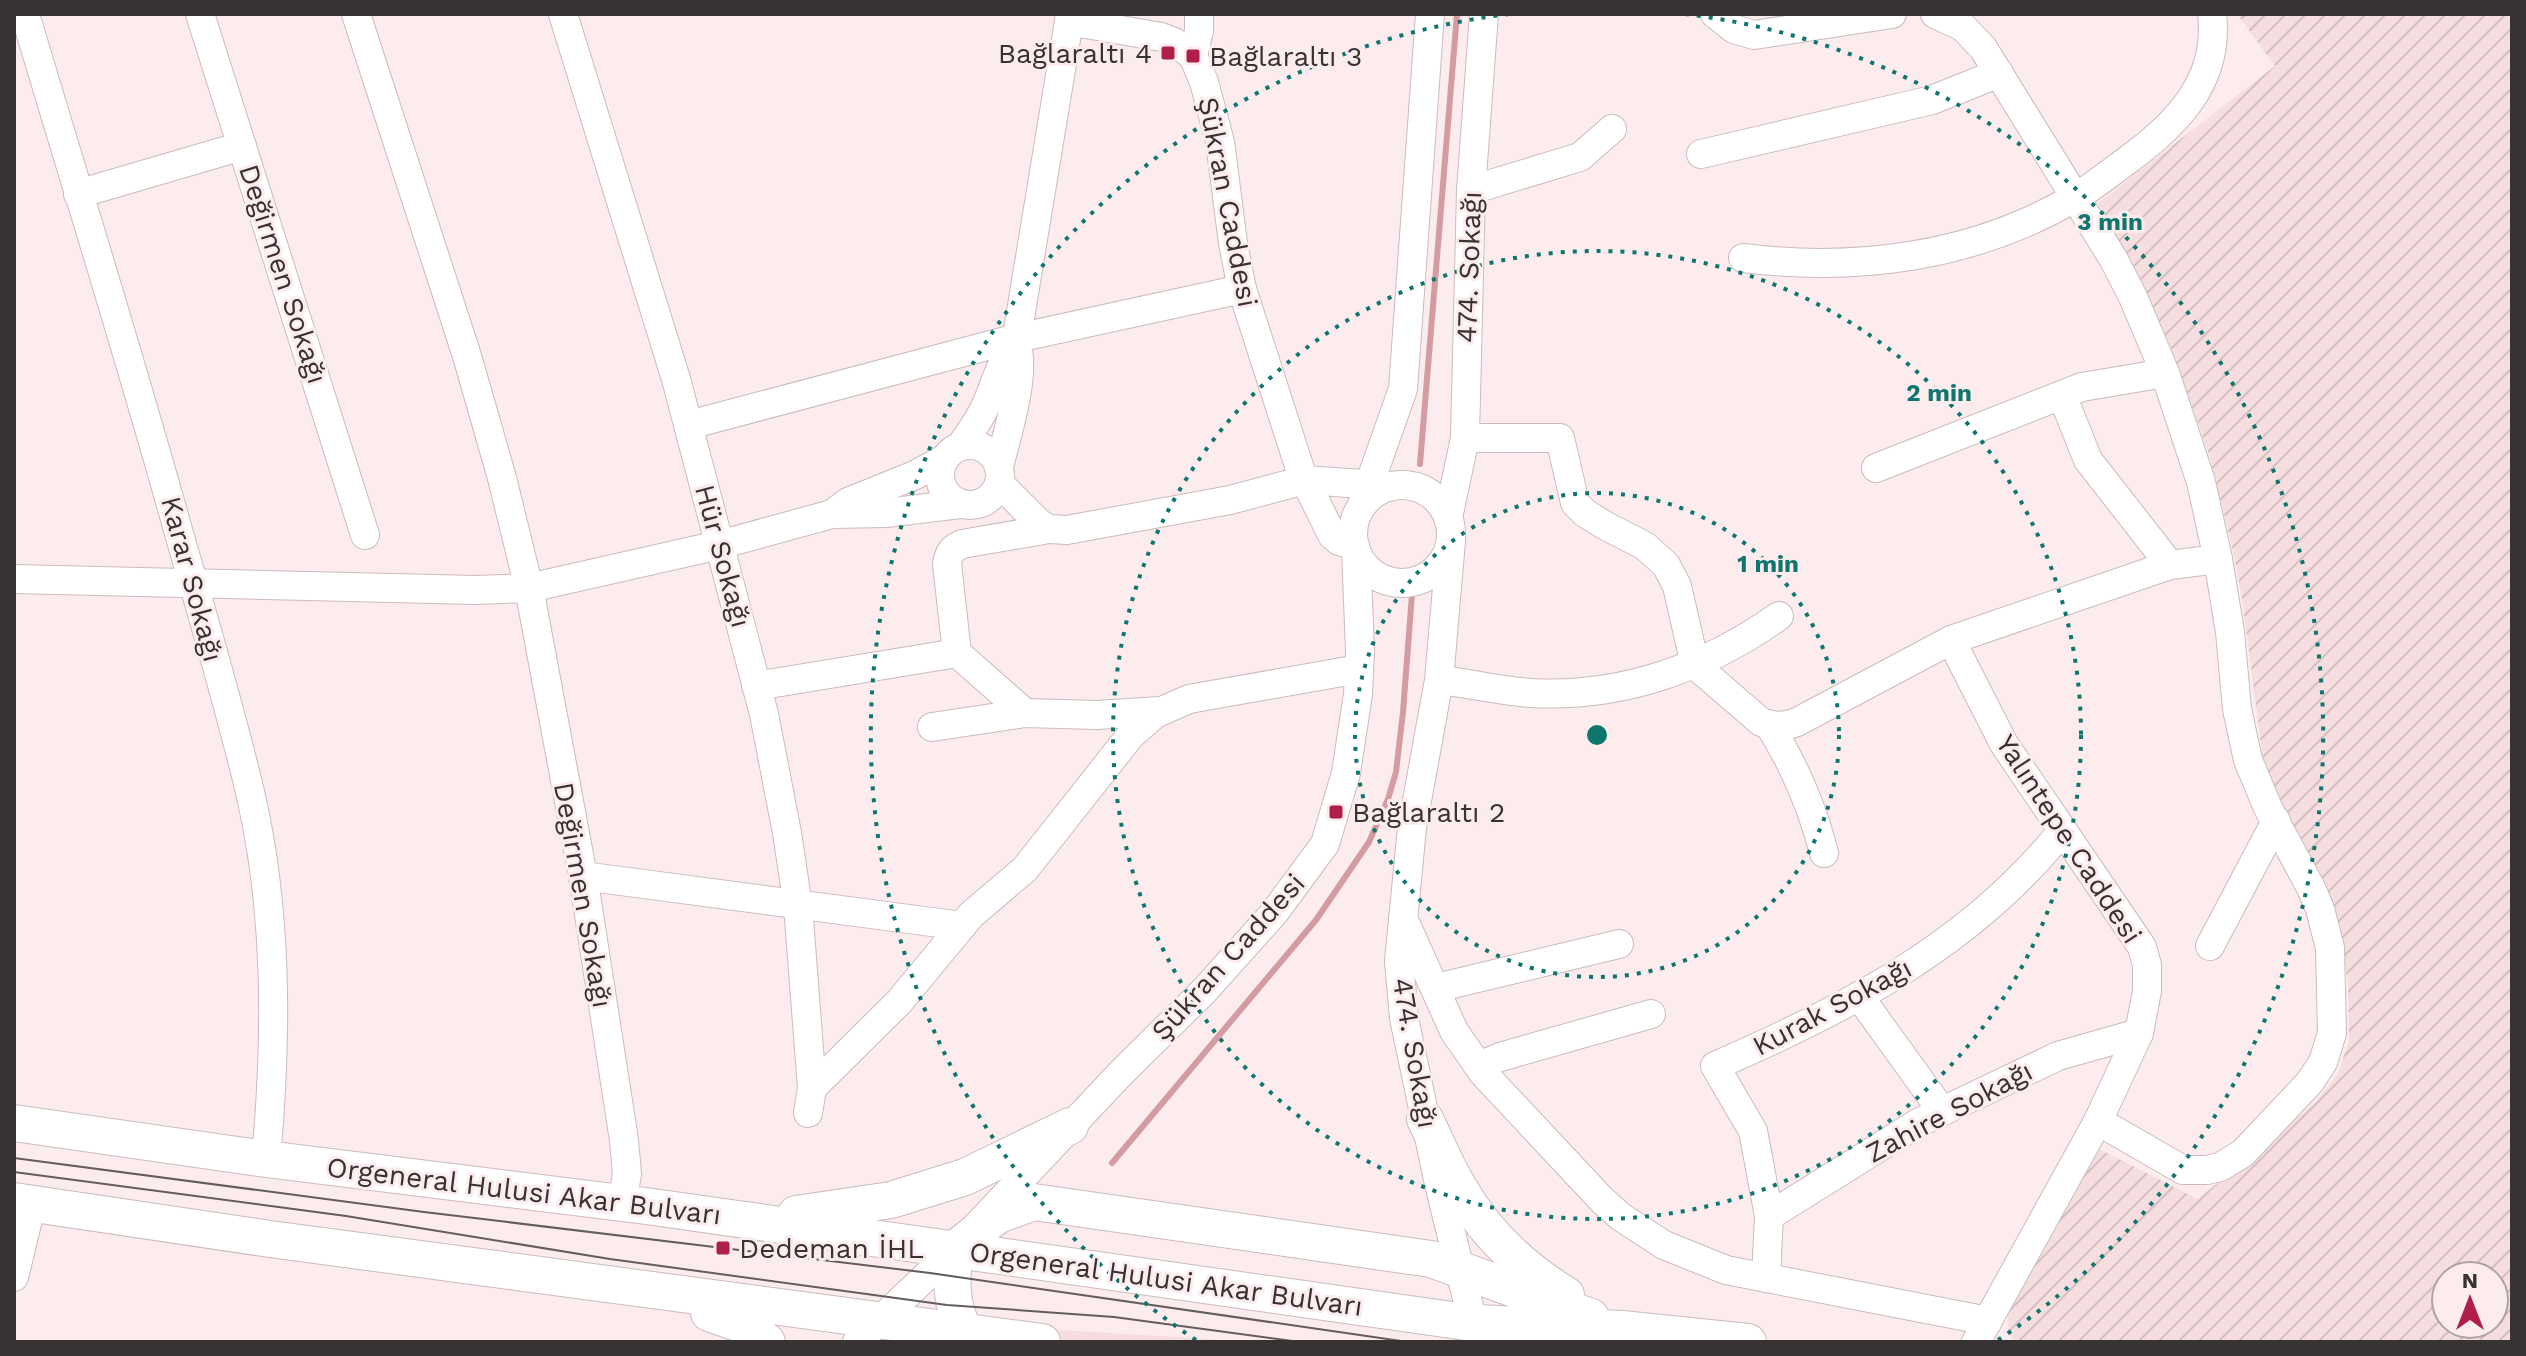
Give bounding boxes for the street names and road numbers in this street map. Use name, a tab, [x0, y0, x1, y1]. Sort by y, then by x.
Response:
street label: Şükran Caddesi	[1191, 94, 1265, 310]
street label: Değirmen Sokağı	[232, 160, 334, 388]
street label: 474. Sokağı	[1450, 191, 1488, 343]
street label: Hür Sokağı	[688, 481, 758, 631]
street label: Karar Sokağı	[154, 493, 230, 665]
street label: Yalıntepe Caddesi	[1989, 728, 2149, 950]
street label: Değirmen Sokağı	[547, 780, 619, 1010]
street label: Şükran Caddesi	[1144, 867, 1312, 1047]
street label: Kurak Sokağı	[1747, 951, 1917, 1063]
street label: 474. Sokağı	[1386, 975, 1444, 1131]
street label: Zahire Sokağı	[1860, 1054, 2038, 1170]
street label: Orgeneral Hulusi Akar Bulvarı	[325, 1150, 723, 1232]
street label: Orgeneral Hulusi Akar Bulvarı	[967, 1235, 1365, 1323]

